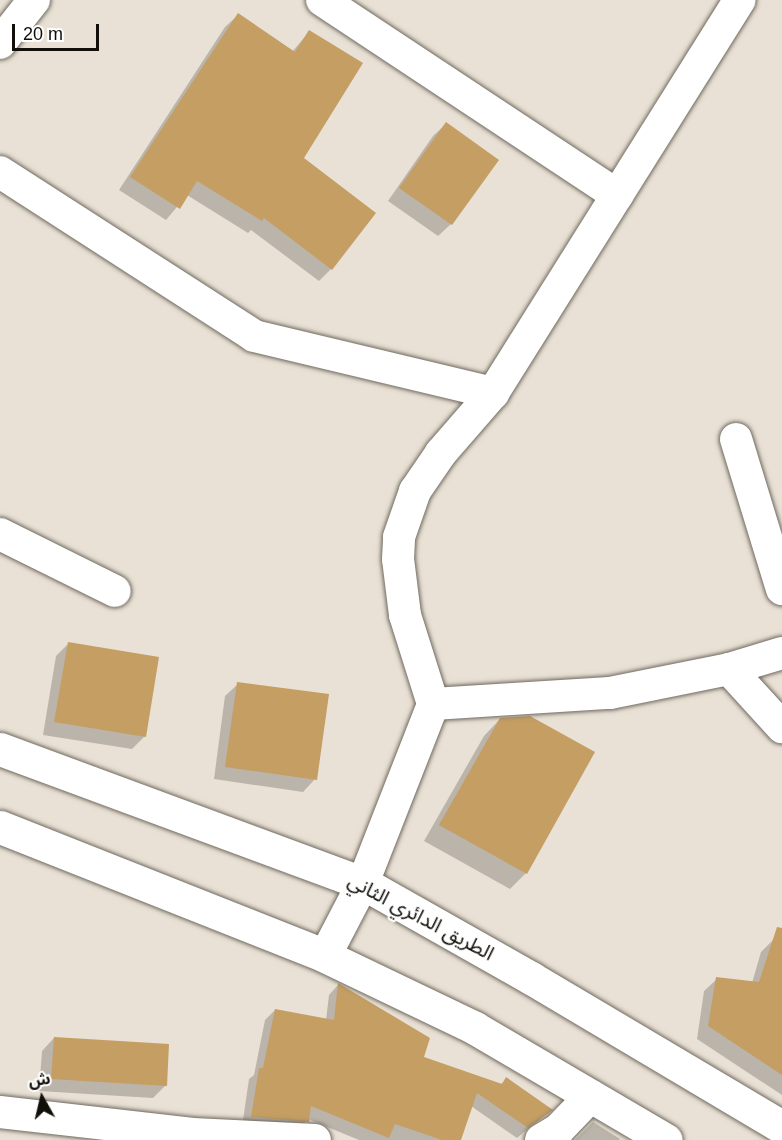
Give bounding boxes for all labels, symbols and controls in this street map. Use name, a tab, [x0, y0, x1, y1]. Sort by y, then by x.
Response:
scale bar	[15, 12, 102, 50]
text: 20 m	[23, 24, 63, 44]
street label: الطريق الدائري الثاني	[344, 868, 498, 966]
north arrow	[12, 1068, 72, 1128]
text: ش	[27, 1070, 51, 1090]

